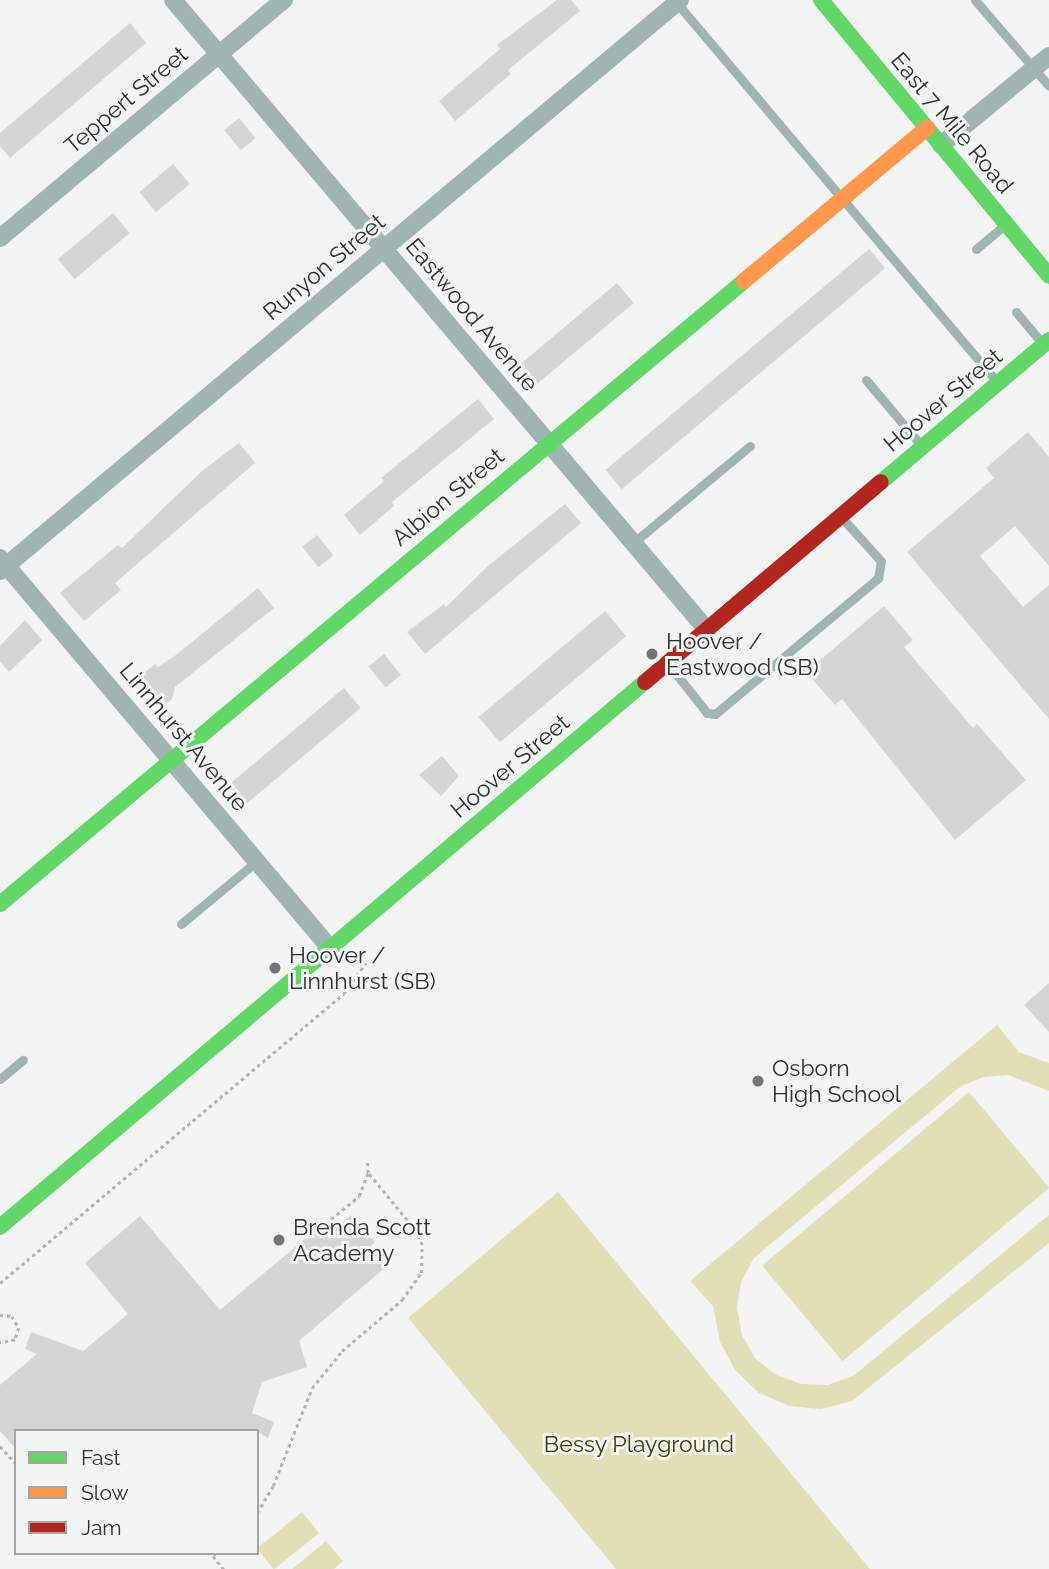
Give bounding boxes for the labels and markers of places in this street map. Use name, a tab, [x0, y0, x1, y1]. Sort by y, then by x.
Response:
place label: Hoover / Eastwood (SB)	[666, 627, 819, 681]
marker: Hoover / Eastwood (SB)	[644, 646, 660, 662]
place label: Hoover / Linnhurst (SB)	[289, 941, 436, 995]
marker: Hoover / Linnhurst (SB)	[267, 960, 283, 976]
place label: Osborn High School	[772, 1054, 901, 1108]
marker: Osborn High School	[750, 1073, 766, 1089]
place label: Brenda Scott Academy	[293, 1213, 431, 1267]
marker: Brenda Scott Academy	[271, 1232, 287, 1248]

